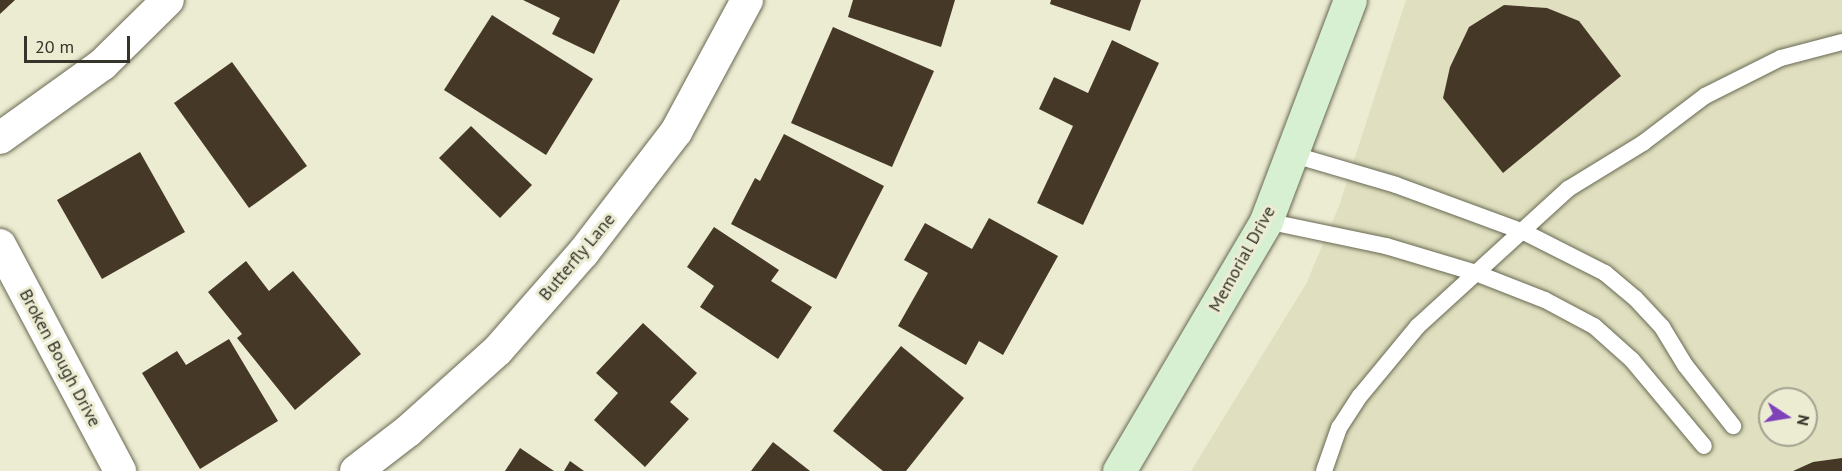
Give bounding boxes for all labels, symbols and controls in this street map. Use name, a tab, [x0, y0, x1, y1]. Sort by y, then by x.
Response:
scale bar	[27, 24, 134, 62]
text: 20 m	[35, 35, 74, 58]
street label: Memorial Drive	[1204, 202, 1280, 316]
street label: Butterfly Lane	[534, 209, 620, 305]
street label: Broken Bough Drive	[15, 285, 105, 431]
north arrow	[1758, 387, 1818, 447]
text: N	[1793, 413, 1815, 428]

